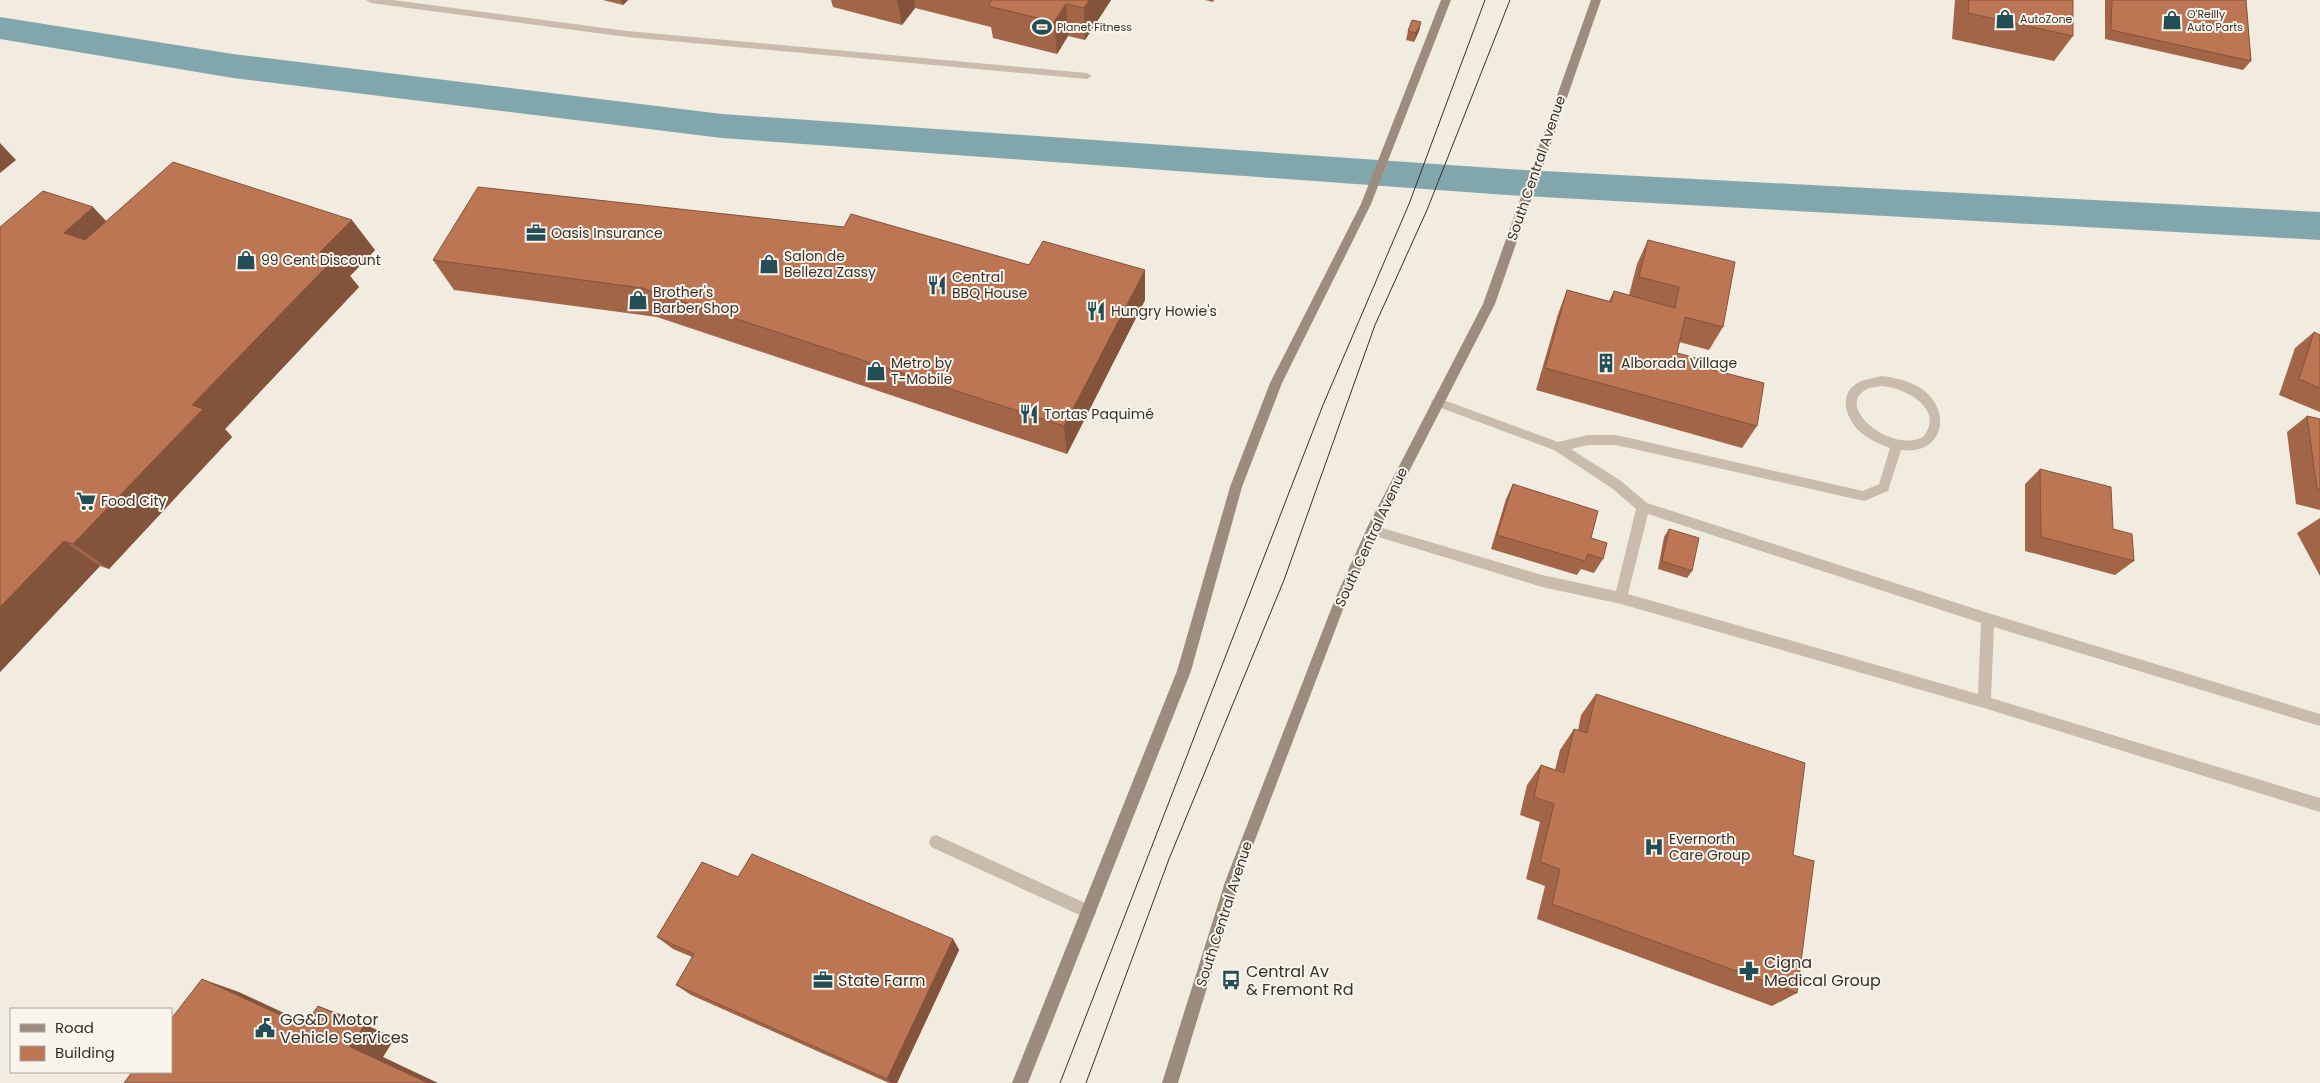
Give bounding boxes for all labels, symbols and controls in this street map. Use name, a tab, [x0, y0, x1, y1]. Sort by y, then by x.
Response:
place label: O'Reilly Auto Parts	[2187, 6, 2243, 35]
shop icon: AutoZone	[1994, 8, 2016, 30]
shop icon: O'Reilly Auto Parts	[2161, 9, 2183, 31]
place label: AutoZone	[2020, 11, 2073, 27]
sports icon: Planet Fitness	[1031, 16, 1053, 38]
place label: Planet Fitness	[1057, 19, 1132, 35]
street label: South Central Avenue	[1502, 93, 1570, 243]
office icon: Oasis Insurance	[525, 222, 547, 244]
place label: Oasis Insurance	[551, 223, 663, 243]
place label: Salon de Belleza Zassy	[784, 246, 876, 282]
shop icon: 99 Cent Discount	[235, 249, 257, 271]
place label: 99 Cent Discount	[261, 250, 381, 270]
shop icon: Salon de Belleza Zassy	[758, 253, 780, 275]
place label: Central BBQ House	[952, 267, 1028, 303]
restaurant icon: Central BBQ House	[926, 274, 948, 296]
place label: Brother's Barber Shop	[653, 282, 739, 318]
shop icon: Brother's Barber Shop	[627, 289, 649, 311]
restaurant icon: Hungry Howie's	[1085, 300, 1107, 322]
place label: Hungry Howie's	[1111, 301, 1217, 321]
building icon: Alborada Village	[1595, 352, 1617, 374]
place label: Metro by T-Mobile	[891, 353, 953, 389]
place label: Alborada Village	[1621, 353, 1737, 373]
shop icon: Metro by T-Mobile	[865, 360, 887, 382]
restaurant icon: Tortas Paquimé	[1018, 403, 1040, 425]
place label: Tortas Paquimé	[1044, 404, 1154, 424]
street label: South Central Avenue	[1330, 464, 1412, 610]
supermarket icon: Food City	[75, 490, 97, 512]
place label: Food City	[101, 491, 167, 511]
place label: Evernorth Care Group	[1669, 829, 1750, 865]
hospital icon: Evernorth Care Group	[1643, 836, 1665, 858]
street label: South Central Avenue	[1191, 838, 1257, 989]
place label: Cigna Medical Group	[1764, 951, 1881, 992]
place label: Central Av & Fremont Rd	[1246, 960, 1354, 1001]
pharmacy icon: Cigna Medical Group	[1738, 960, 1760, 982]
office icon: State Farm	[812, 969, 834, 991]
place label: State Farm	[838, 969, 925, 992]
bus stop icon: Central Av & Fremont Rd	[1220, 969, 1242, 991]
legend	[10, 1008, 172, 1073]
place label: GG&D Motor Vehicle Services	[280, 1008, 409, 1049]
text: Road	[55, 1017, 94, 1038]
public building icon: GG&D Motor Vehicle Services	[254, 1017, 276, 1039]
text: Building	[55, 1042, 115, 1063]

